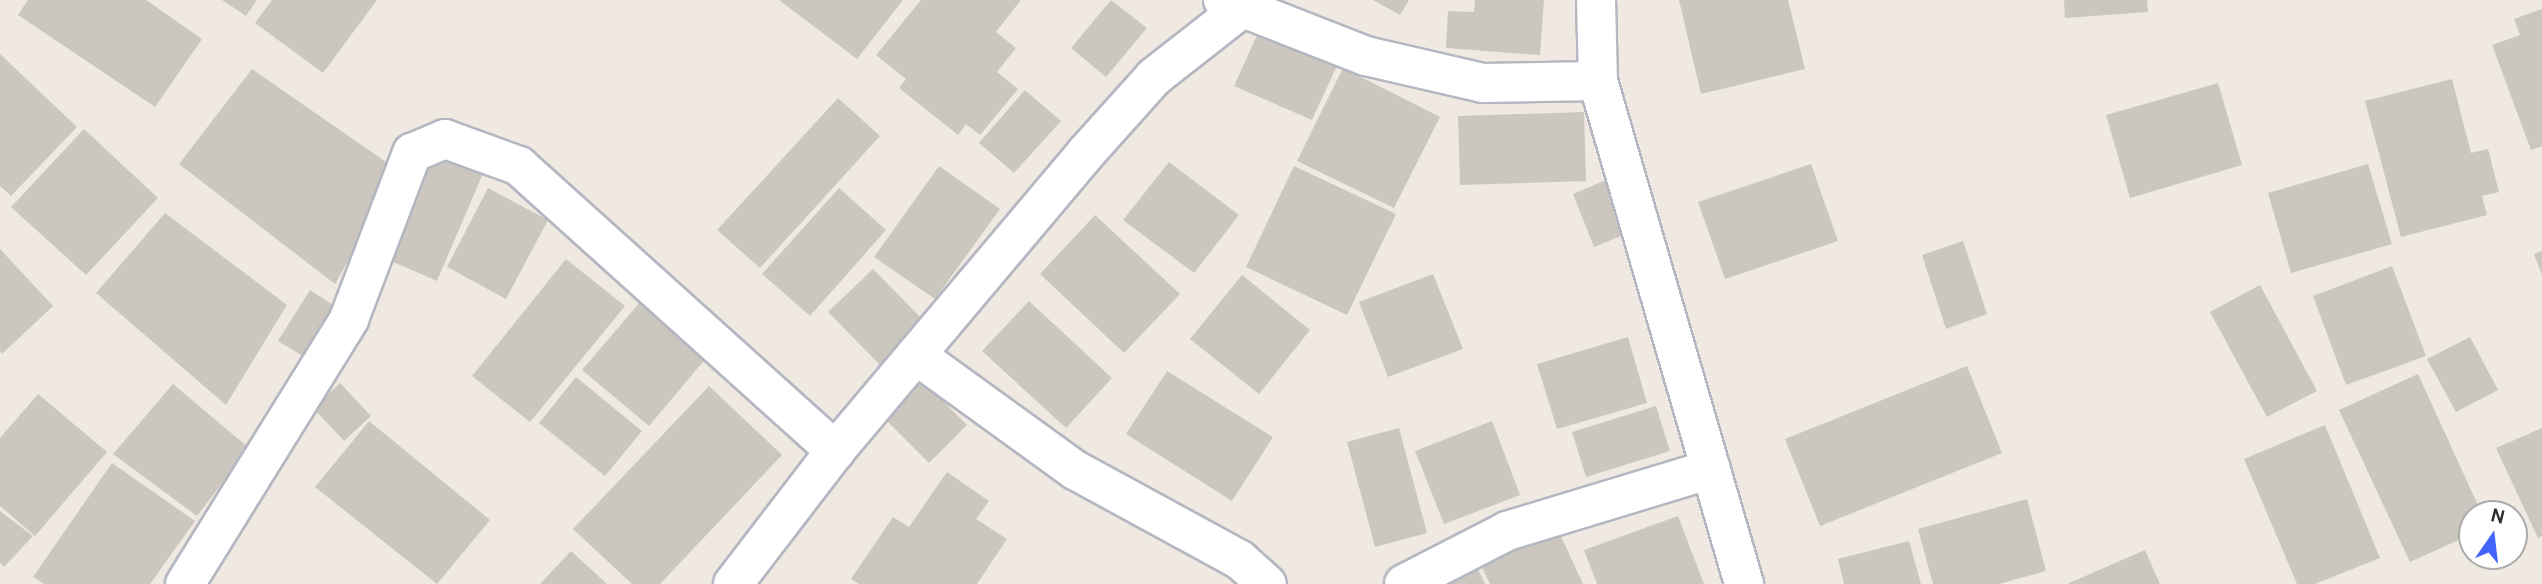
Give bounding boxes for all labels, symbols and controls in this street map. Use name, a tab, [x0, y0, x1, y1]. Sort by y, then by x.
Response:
north arrow	[2458, 500, 2528, 570]
text: N	[2488, 503, 2507, 529]

